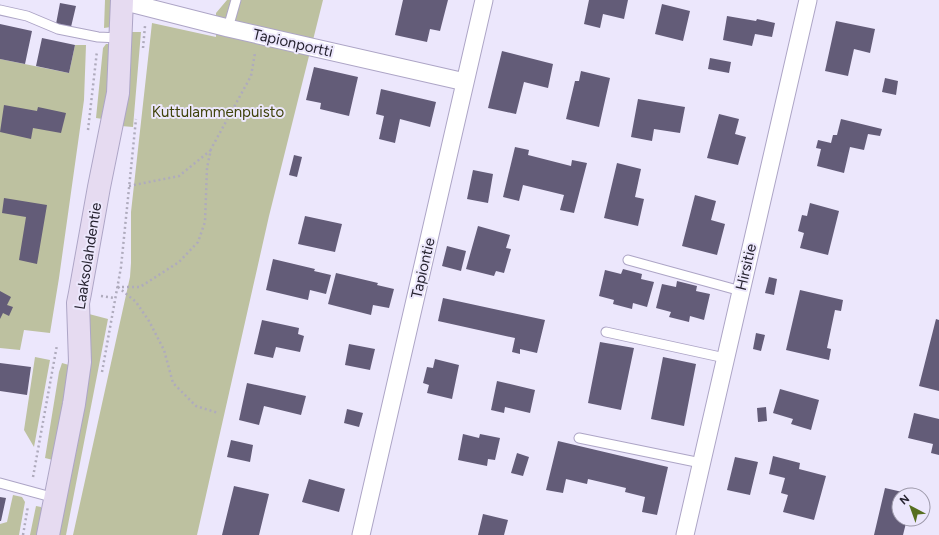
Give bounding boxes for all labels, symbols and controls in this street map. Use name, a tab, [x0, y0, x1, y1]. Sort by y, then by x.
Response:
street label: Tapionportti	[251, 25, 335, 61]
park label: Kuttulammenpuisto	[152, 103, 284, 121]
street label: Laaksolahdentie	[71, 201, 105, 311]
street label: Tapiontie	[407, 236, 439, 300]
street label: Hirsitie	[732, 242, 760, 292]
north arrow	[891, 487, 931, 527]
text: N	[897, 492, 912, 508]

